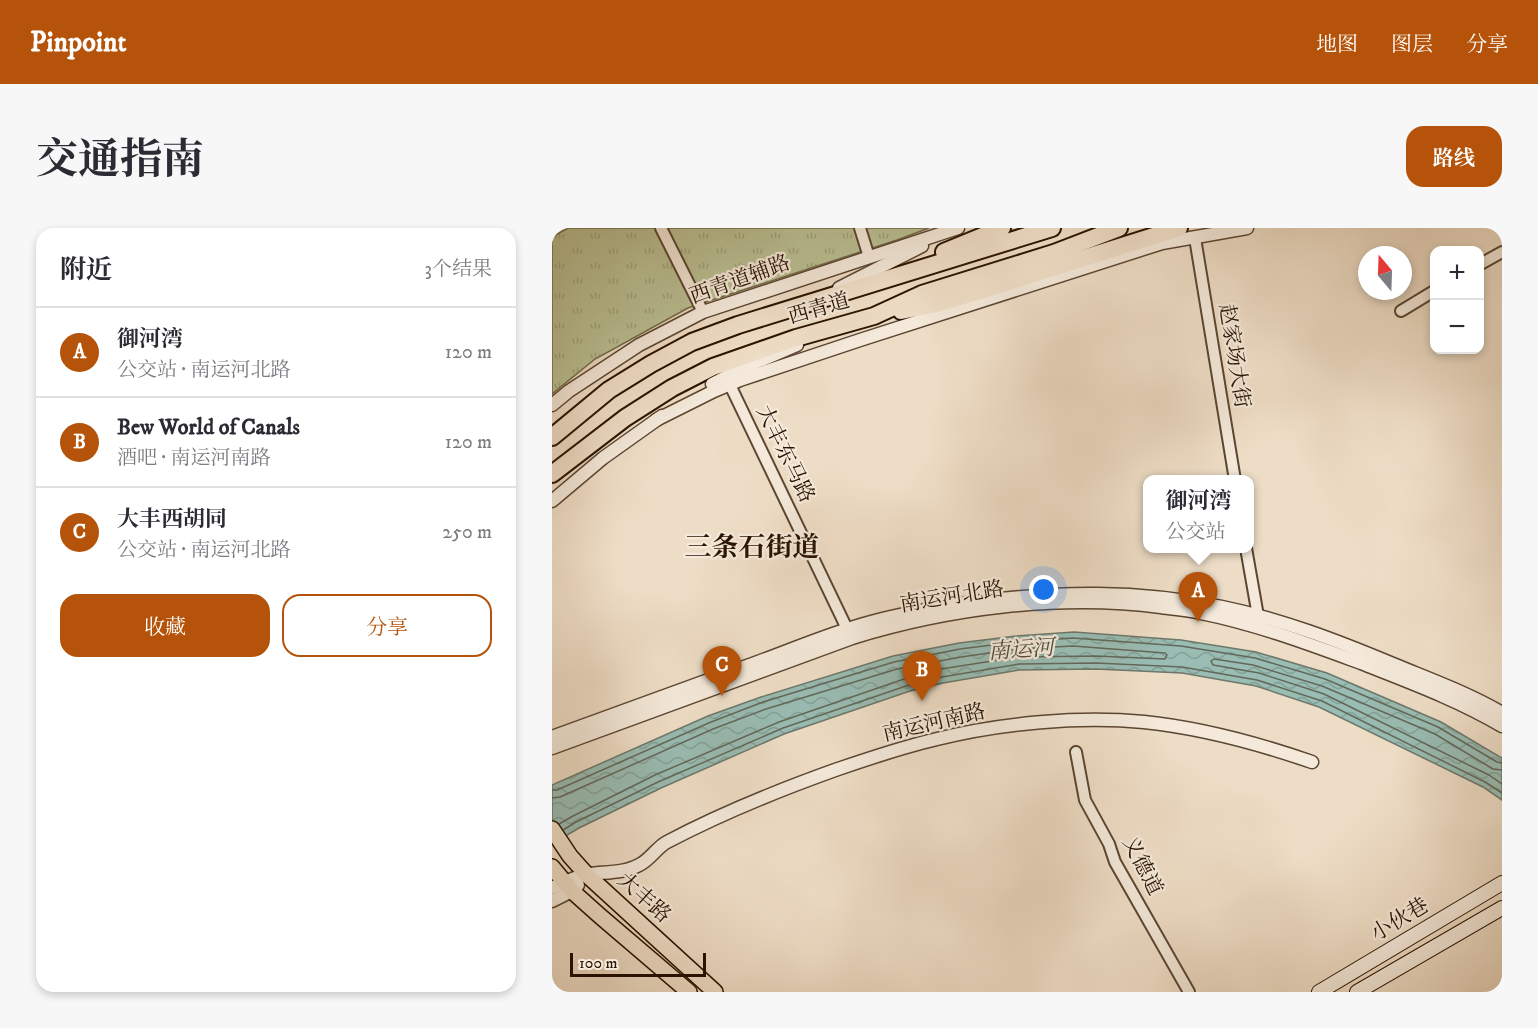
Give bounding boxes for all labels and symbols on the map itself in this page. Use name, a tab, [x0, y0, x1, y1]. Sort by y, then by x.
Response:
north arrow	[1358, 246, 1412, 300]
street label: 西青道辅路	[686, 250, 794, 310]
street label: 西青道	[785, 288, 853, 330]
street label: 赵家场大街	[1213, 302, 1255, 410]
street label: 大丰东马路	[750, 401, 820, 507]
district label: 三条石街道	[685, 531, 820, 565]
pin: A	[1178, 572, 1218, 622]
your location	[1029, 575, 1058, 604]
street label: 南运河北路	[898, 576, 1006, 618]
water label: 南运河	[987, 634, 1059, 666]
pin: C	[702, 646, 742, 696]
pin: B	[902, 652, 941, 701]
street label: 南运河南路	[880, 699, 988, 747]
street label: 义德道	[1116, 832, 1168, 900]
street label: 大丰路	[612, 867, 676, 929]
street label: 小伙巷	[1366, 893, 1434, 947]
scale bar	[570, 950, 706, 978]

